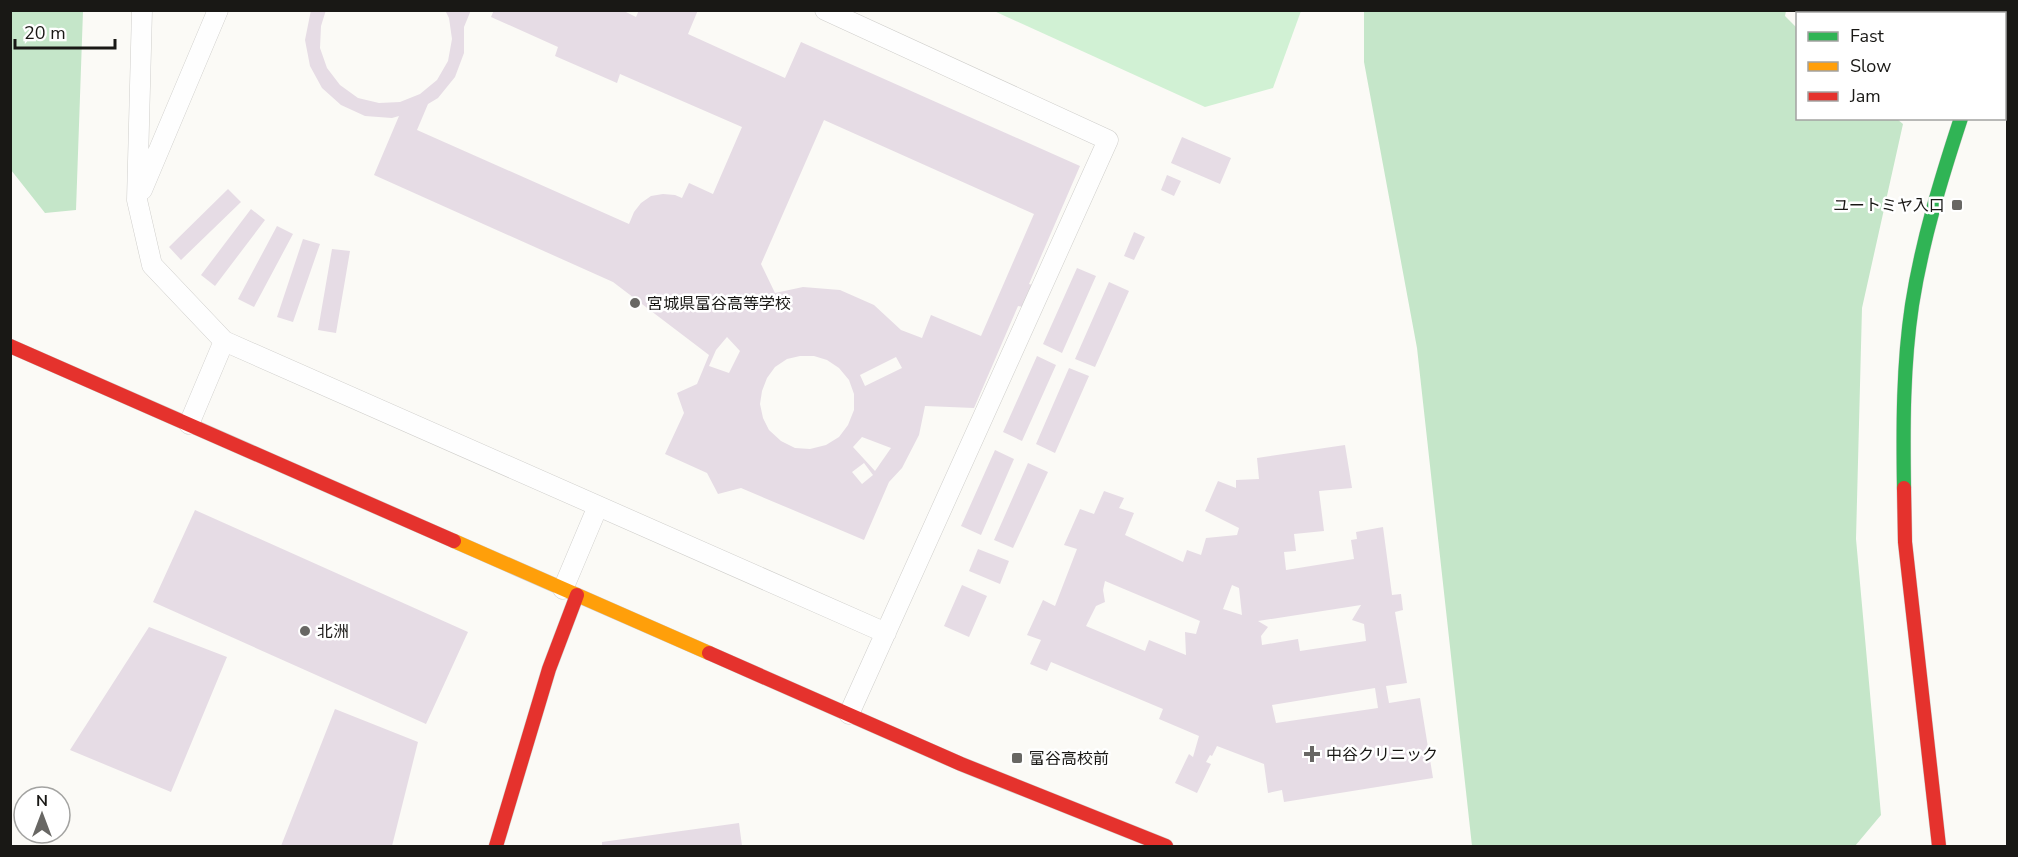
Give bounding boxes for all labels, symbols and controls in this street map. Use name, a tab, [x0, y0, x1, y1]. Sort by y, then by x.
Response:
scale bar	[15, 12, 116, 50]
legend	[1796, 12, 2006, 120]
text: 20 m	[24, 21, 66, 45]
text: Fast	[1850, 24, 1885, 48]
text: Slow	[1850, 54, 1891, 78]
text: Jam	[1849, 84, 1881, 108]
place label: ユートミヤ入口	[1833, 195, 1945, 217]
marker: ユートミヤ入口	[1950, 198, 1964, 212]
place label: 宮城県富谷高等学校	[647, 293, 791, 315]
marker: 宮城県富谷高等学校	[628, 296, 642, 310]
place label: 北洲	[317, 621, 349, 643]
marker: 北洲	[298, 624, 312, 638]
place label: 中谷クリニック	[1326, 744, 1438, 766]
marker: 中谷クリニック	[1303, 745, 1321, 763]
place label: 富谷高校前	[1029, 748, 1109, 770]
marker: 富谷高校前	[1010, 751, 1024, 765]
north arrow	[12, 785, 72, 845]
text: N	[36, 790, 48, 812]

